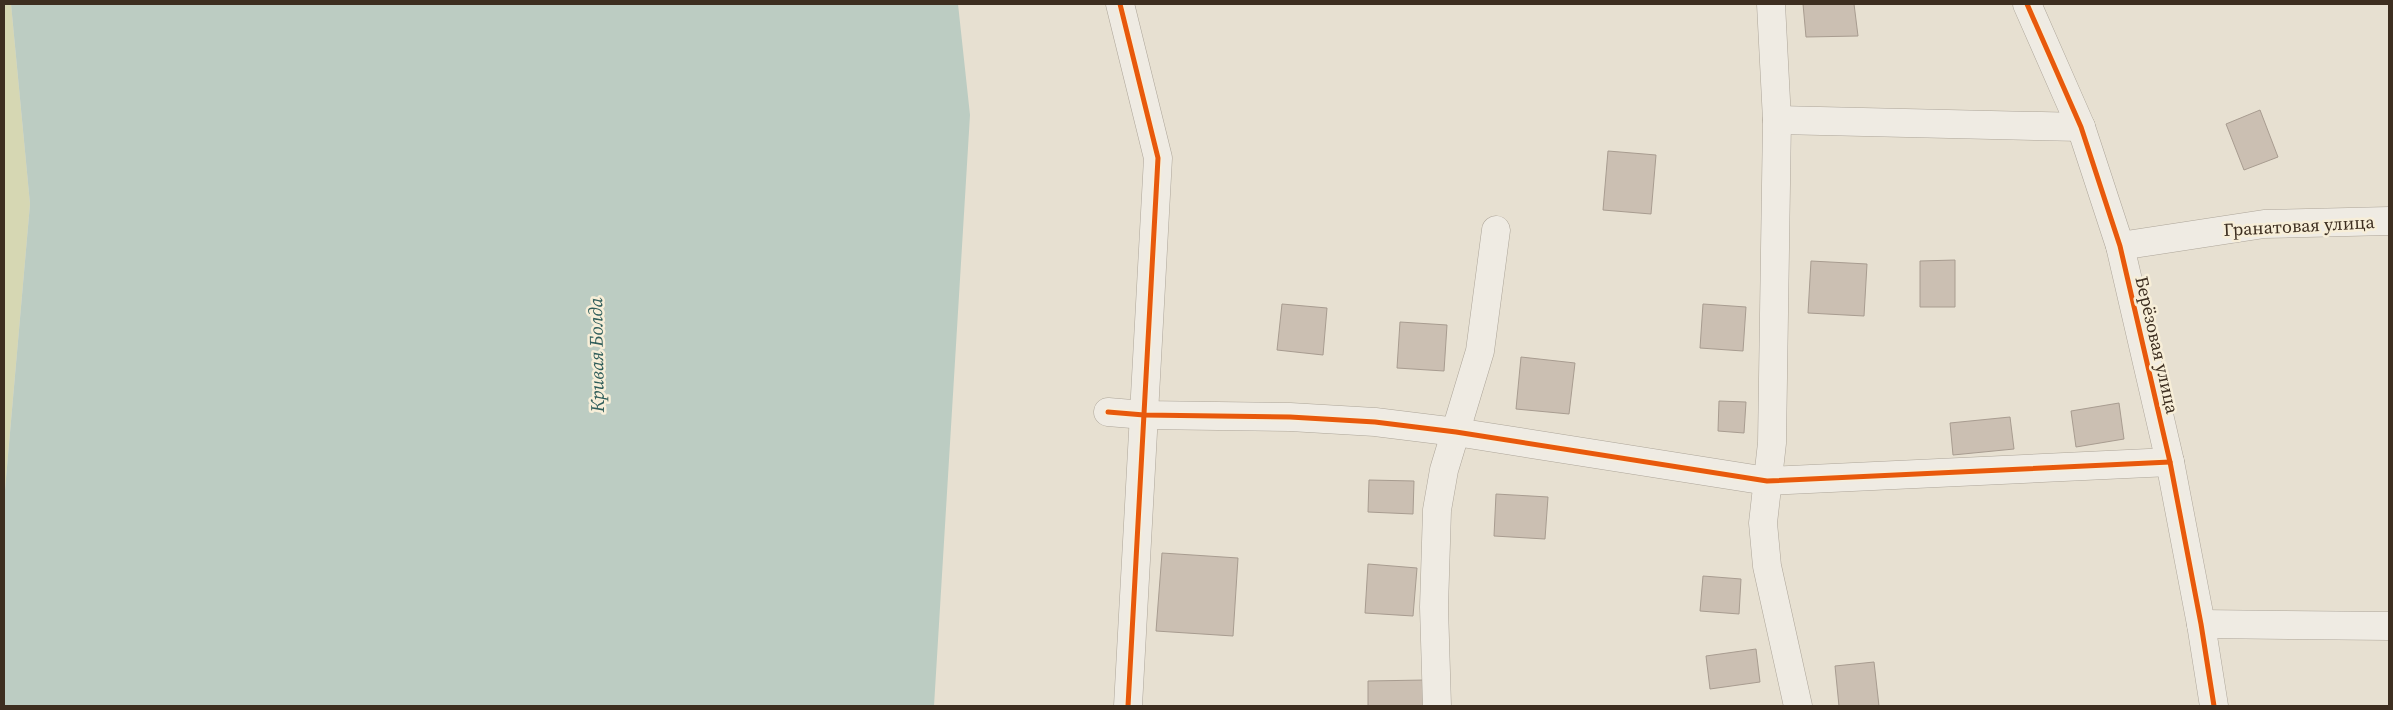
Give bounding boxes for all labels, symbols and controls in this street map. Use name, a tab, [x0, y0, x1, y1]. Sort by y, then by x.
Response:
street label: Гранатовая улица	[2223, 209, 2376, 242]
street label: Берёзовая улица	[2130, 274, 2186, 417]
water label: Кривая Болда	[582, 297, 610, 414]

